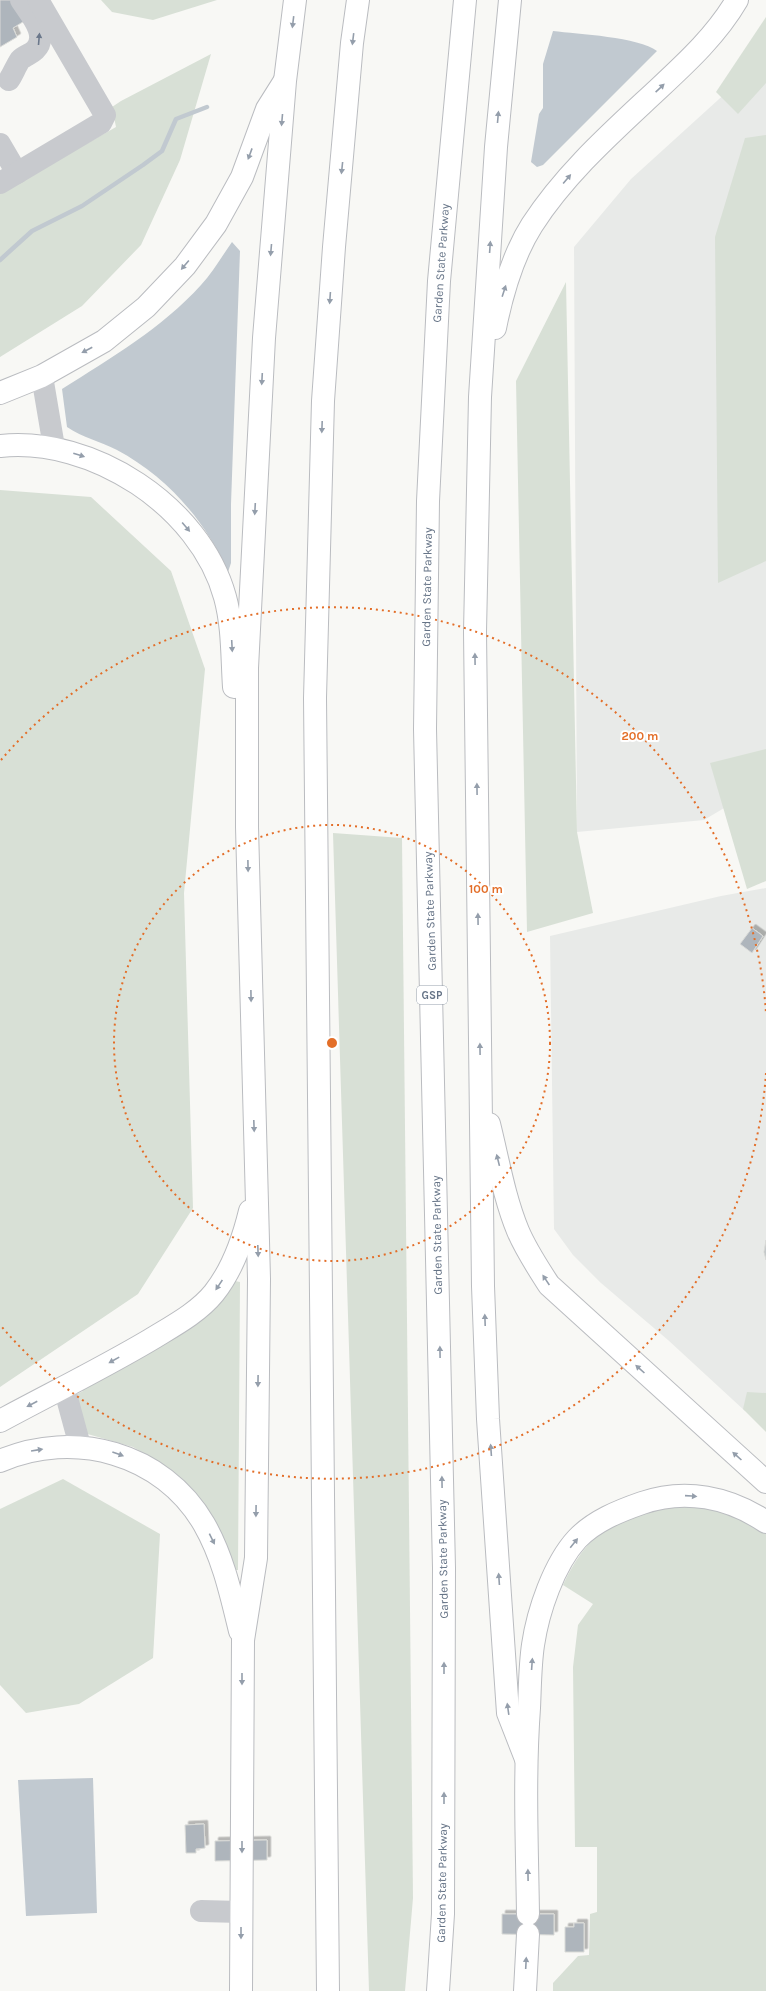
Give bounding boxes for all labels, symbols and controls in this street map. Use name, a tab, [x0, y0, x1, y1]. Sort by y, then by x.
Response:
one-way arrow	[289, 16, 296, 28]
one-way arrow	[36, 33, 43, 45]
one-way arrow	[350, 33, 356, 45]
one-way arrow	[654, 83, 665, 92]
one-way arrow	[495, 111, 502, 123]
one-way arrow	[278, 114, 285, 126]
one-way arrow	[247, 148, 253, 160]
one-way arrow	[339, 162, 345, 174]
one-way arrow	[562, 173, 571, 184]
street label: Garden State Parkway	[430, 203, 452, 323]
one-way arrow	[486, 241, 493, 253]
one-way arrow	[268, 244, 275, 256]
one-way arrow	[180, 260, 189, 270]
one-way arrow	[502, 285, 508, 297]
one-way arrow	[327, 292, 334, 304]
one-way arrow	[81, 346, 93, 353]
one-way arrow	[259, 373, 265, 386]
one-way arrow	[319, 421, 326, 433]
one-way arrow	[74, 453, 86, 459]
one-way arrow	[252, 503, 259, 515]
one-way arrow	[182, 521, 190, 532]
street label: Garden State Parkway	[419, 527, 435, 647]
one-way arrow	[228, 639, 235, 652]
one-way arrow	[472, 652, 478, 665]
text: 200 m	[622, 729, 658, 743]
one-way arrow	[474, 782, 480, 795]
street label: Garden State Parkway	[421, 851, 439, 971]
one-way arrow	[244, 860, 251, 872]
text: 100 m	[469, 882, 503, 896]
one-way arrow	[475, 912, 481, 925]
road number: GSP	[417, 986, 447, 1004]
one-way arrow	[247, 990, 254, 1002]
centre of rings	[325, 1036, 339, 1050]
one-way arrow	[477, 1042, 483, 1055]
one-way arrow	[251, 1120, 257, 1133]
one-way arrow	[495, 1154, 501, 1166]
street label: Garden State Parkway	[429, 1175, 445, 1295]
one-way arrow	[255, 1245, 261, 1258]
one-way arrow	[542, 1275, 550, 1285]
one-way arrow	[215, 1280, 223, 1291]
one-way arrow	[481, 1314, 488, 1326]
one-way arrow	[437, 1345, 443, 1358]
one-way arrow	[108, 1357, 120, 1363]
one-way arrow	[635, 1364, 645, 1373]
one-way arrow	[255, 1375, 261, 1388]
one-way arrow	[26, 1401, 38, 1407]
one-way arrow	[487, 1444, 494, 1456]
one-way arrow	[31, 1447, 43, 1453]
one-way arrow	[732, 1451, 742, 1460]
one-way arrow	[112, 1452, 124, 1458]
one-way arrow	[439, 1476, 446, 1488]
one-way arrow	[685, 1493, 698, 1499]
street label: Garden State Parkway	[435, 1499, 451, 1619]
one-way arrow	[253, 1505, 259, 1518]
one-way arrow	[208, 1533, 215, 1545]
one-way arrow	[570, 1538, 579, 1549]
one-way arrow	[496, 1573, 503, 1585]
one-way arrow	[528, 1658, 535, 1670]
one-way arrow	[441, 1661, 447, 1674]
one-way arrow	[239, 1673, 245, 1686]
one-way arrow	[505, 1703, 512, 1715]
one-way arrow	[441, 1791, 447, 1804]
street label: Garden State Parkway	[434, 1823, 450, 1943]
one-way arrow	[239, 1841, 245, 1854]
one-way arrow	[524, 1869, 531, 1881]
one-way arrow	[238, 1927, 244, 1940]
one-way arrow	[523, 1957, 530, 1969]

